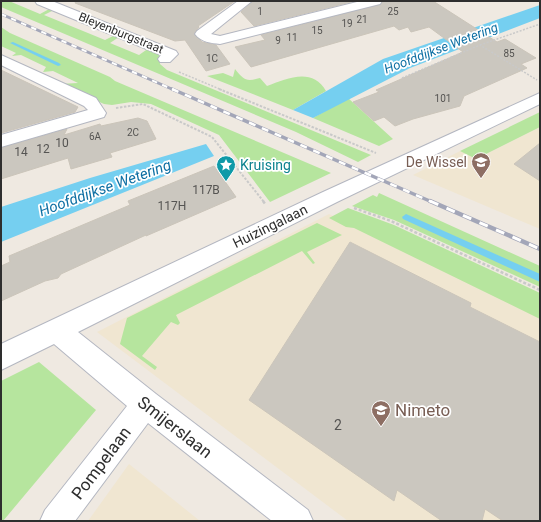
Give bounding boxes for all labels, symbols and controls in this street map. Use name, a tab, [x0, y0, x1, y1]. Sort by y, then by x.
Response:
house number: 1	[257, 6, 263, 17]
house number: 25	[387, 6, 399, 17]
street label: Bleyenburgstraat	[77, 10, 166, 56]
house number: 21	[356, 14, 368, 25]
house number: 19	[341, 18, 353, 29]
water label: Hoofddijkse Wetering	[382, 19, 500, 77]
house number: 15	[311, 25, 323, 36]
house number: 11	[286, 32, 298, 43]
house number: 9	[275, 35, 281, 46]
house number: 85	[503, 48, 515, 59]
house number: 1C	[206, 53, 219, 64]
house number: 101	[435, 93, 451, 104]
house number: 2C	[127, 127, 140, 138]
house number: 6A	[89, 131, 102, 142]
house number: 10	[55, 136, 69, 150]
house number: 12	[36, 142, 50, 156]
house number: 14	[14, 145, 28, 159]
school or university icon: De Wissel	[470, 151, 492, 179]
place icon: Kruising	[215, 154, 237, 182]
place label: De Wissel	[406, 154, 467, 170]
water label: Hoofddijkse Wetering	[37, 156, 173, 220]
place label: Kruising	[240, 157, 291, 173]
house number: 117B	[192, 183, 220, 197]
house number: 117H	[158, 199, 186, 213]
street label: Huizingalaan	[230, 201, 310, 251]
street label: Smijerslaan	[134, 392, 216, 462]
school or university icon: Nimeto	[370, 399, 392, 427]
place label: Nimeto	[395, 400, 450, 420]
house number: 2	[334, 417, 342, 433]
street label: Pompelaan	[67, 423, 135, 503]

